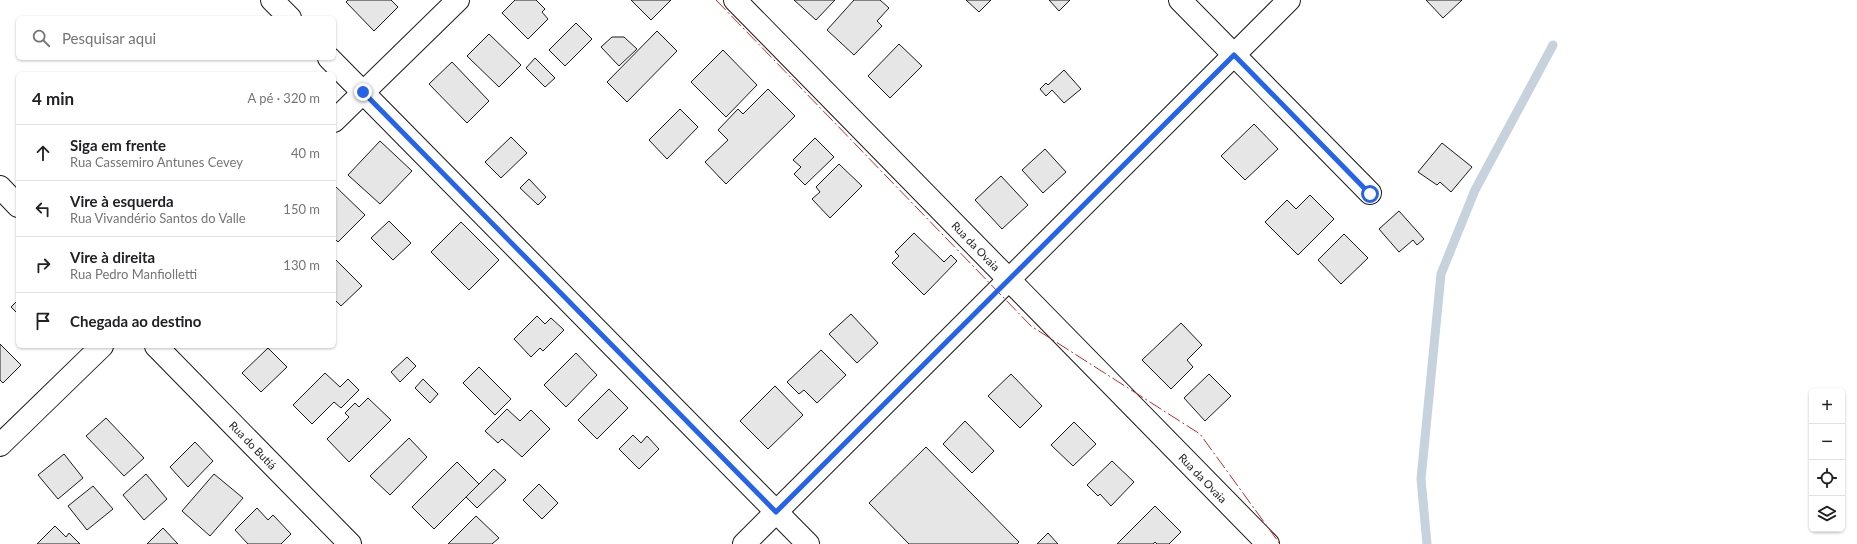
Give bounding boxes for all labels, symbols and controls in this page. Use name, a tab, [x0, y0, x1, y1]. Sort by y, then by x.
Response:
search box	[16, 16, 336, 60]
icon: search	[30, 27, 52, 49]
text: Pesquisar aqui	[62, 29, 156, 47]
route end	[354, 83, 372, 101]
text: 4 min	[32, 88, 74, 109]
text: A pé · 320 m	[247, 90, 320, 106]
text: Siga em frente	[70, 136, 166, 154]
icon: ahead	[32, 142, 54, 164]
text: 40 m	[291, 145, 320, 161]
text: Rua Cassemiro Antunes Cevey	[70, 154, 243, 170]
route start	[1361, 185, 1379, 203]
text: Vire à esquerda	[70, 192, 174, 210]
icon: left	[32, 198, 54, 220]
text: 150 m	[283, 201, 320, 217]
text: Rua Vivandério Santos do Valle	[70, 210, 246, 226]
street label: Rua da Ovaia	[949, 219, 1003, 273]
text: Vire à direita	[70, 248, 155, 266]
icon: right	[32, 254, 54, 276]
text: 130 m	[283, 257, 320, 273]
text: Rua Pedro Manfiolletti	[70, 266, 197, 282]
icon: arrive	[32, 310, 54, 332]
text: Chegada ao destino	[70, 312, 201, 330]
map controls	[1809, 388, 1845, 532]
button: +	[1809, 388, 1845, 424]
street label: Rua do Butiá	[227, 418, 279, 472]
button: −	[1809, 424, 1845, 460]
street label: Rua da Ovaia	[1176, 451, 1230, 505]
button: locate	[1809, 460, 1845, 496]
button: layers	[1809, 496, 1845, 532]

